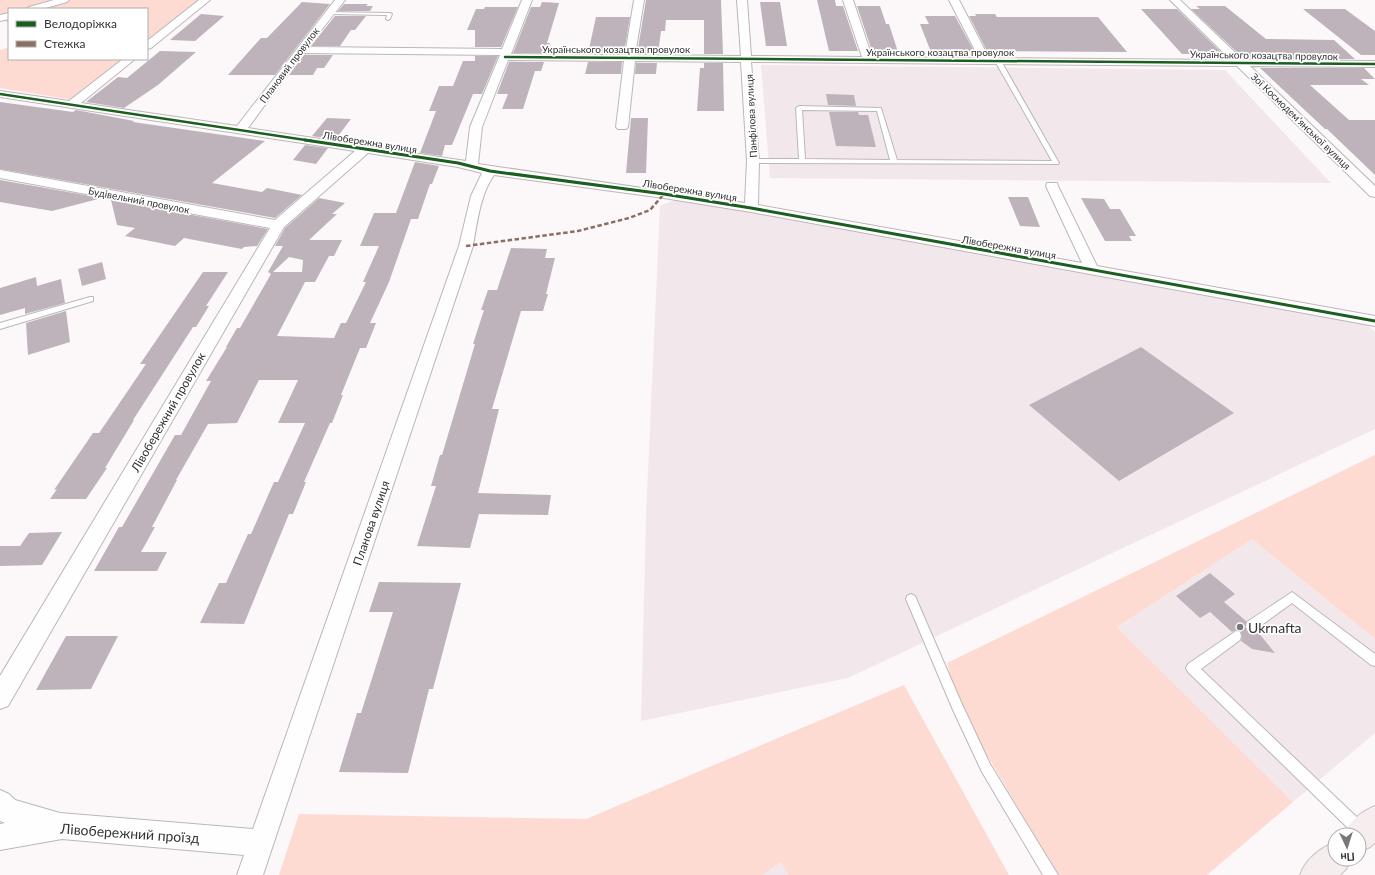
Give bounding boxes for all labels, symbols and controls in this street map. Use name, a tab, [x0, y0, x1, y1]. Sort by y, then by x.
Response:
legend	[8, 8, 148, 60]
text: Велодоріжка	[44, 16, 117, 31]
street label: Плановий провулок	[257, 24, 322, 105]
text: Стежка	[44, 36, 86, 51]
street label: Українського козацтва провулок	[542, 43, 691, 55]
street label: Українського козацтва провулок	[866, 46, 1015, 58]
street label: Українського козацтва провулок	[1190, 48, 1339, 62]
street label: Зої Космодем’янської вулиця	[1249, 70, 1353, 172]
street label: Панфілова вулиця	[743, 74, 759, 158]
street label: Лівобережна вулиця	[321, 128, 418, 155]
street label: Лівобережна вулиця	[641, 176, 738, 203]
street label: Будівельний провулок	[87, 184, 191, 216]
street label: Лівобережна вулиця	[960, 233, 1057, 261]
street label: Лівобережний провулок	[127, 349, 209, 475]
street label: Планова вулиця	[349, 479, 393, 567]
place label: Ukrnafta	[1248, 619, 1302, 636]
marker: Ukrnafta	[1235, 622, 1245, 632]
street label: Лівобережний проїзд	[59, 820, 201, 846]
north arrow	[1327, 827, 1367, 867]
text: Пн	[1340, 850, 1355, 864]

